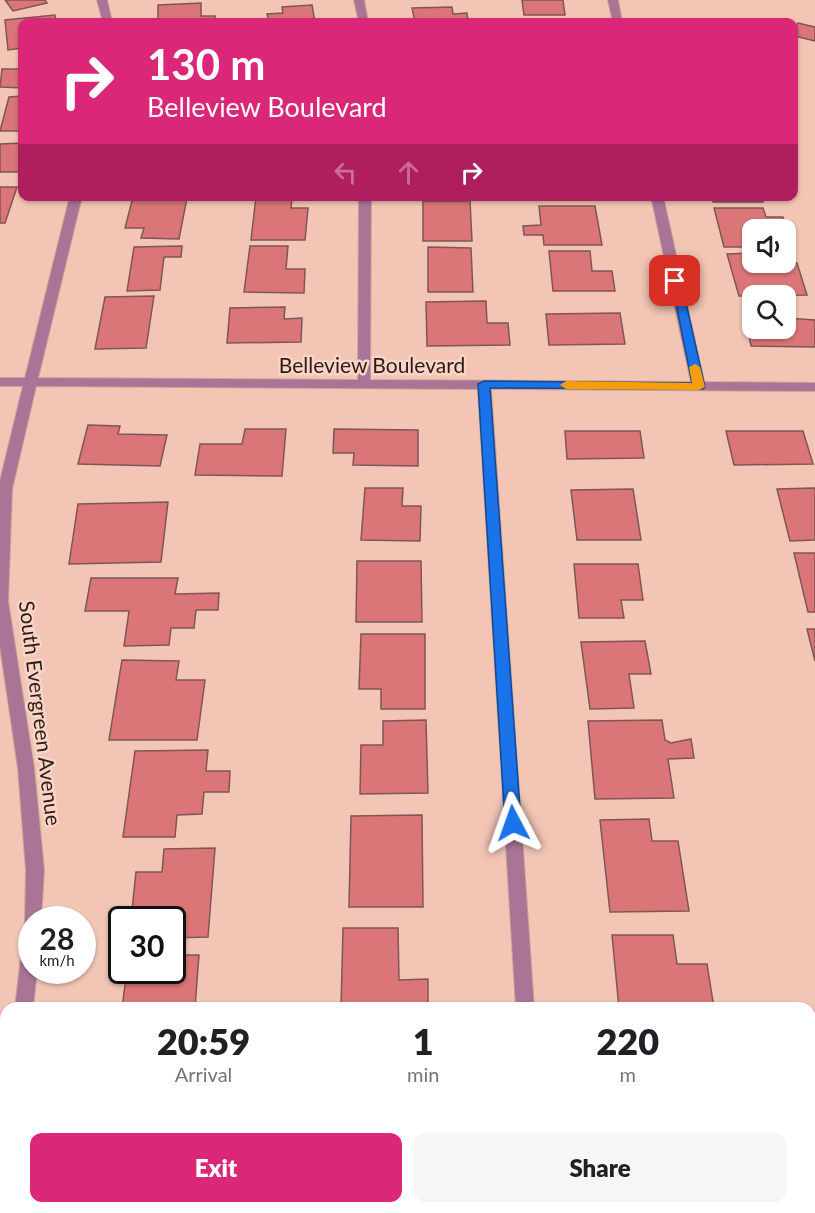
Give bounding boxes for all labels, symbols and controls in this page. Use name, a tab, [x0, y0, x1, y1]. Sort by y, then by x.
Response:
text: 130 m	[147, 39, 265, 89]
icon: right	[48, 42, 126, 120]
text: Belleview Boulevard	[147, 90, 387, 123]
icon: left	[329, 156, 362, 189]
icon: ahead	[392, 156, 425, 189]
icon: right	[455, 156, 488, 189]
map controls	[742, 219, 796, 339]
button: sound	[742, 219, 796, 273]
pin	[649, 255, 700, 306]
icon: arrive	[658, 264, 691, 297]
button: search	[742, 285, 796, 339]
street label: Belleview Boulevard	[279, 352, 465, 377]
street label: South Evergreen Avenue	[15, 599, 67, 827]
position arrow	[481, 791, 545, 855]
speed limit sign: 30	[108, 906, 186, 984]
text: 28	[40, 920, 74, 956]
text: km/h	[39, 951, 75, 969]
text: 20:59	[157, 1019, 250, 1063]
text: 1	[413, 1019, 434, 1063]
text: 220	[596, 1019, 659, 1063]
text: Arrival	[175, 1062, 232, 1086]
text: min	[407, 1062, 439, 1086]
text: m	[619, 1062, 636, 1086]
button: Exit	[30, 1133, 402, 1202]
button: Share	[414, 1133, 786, 1202]

